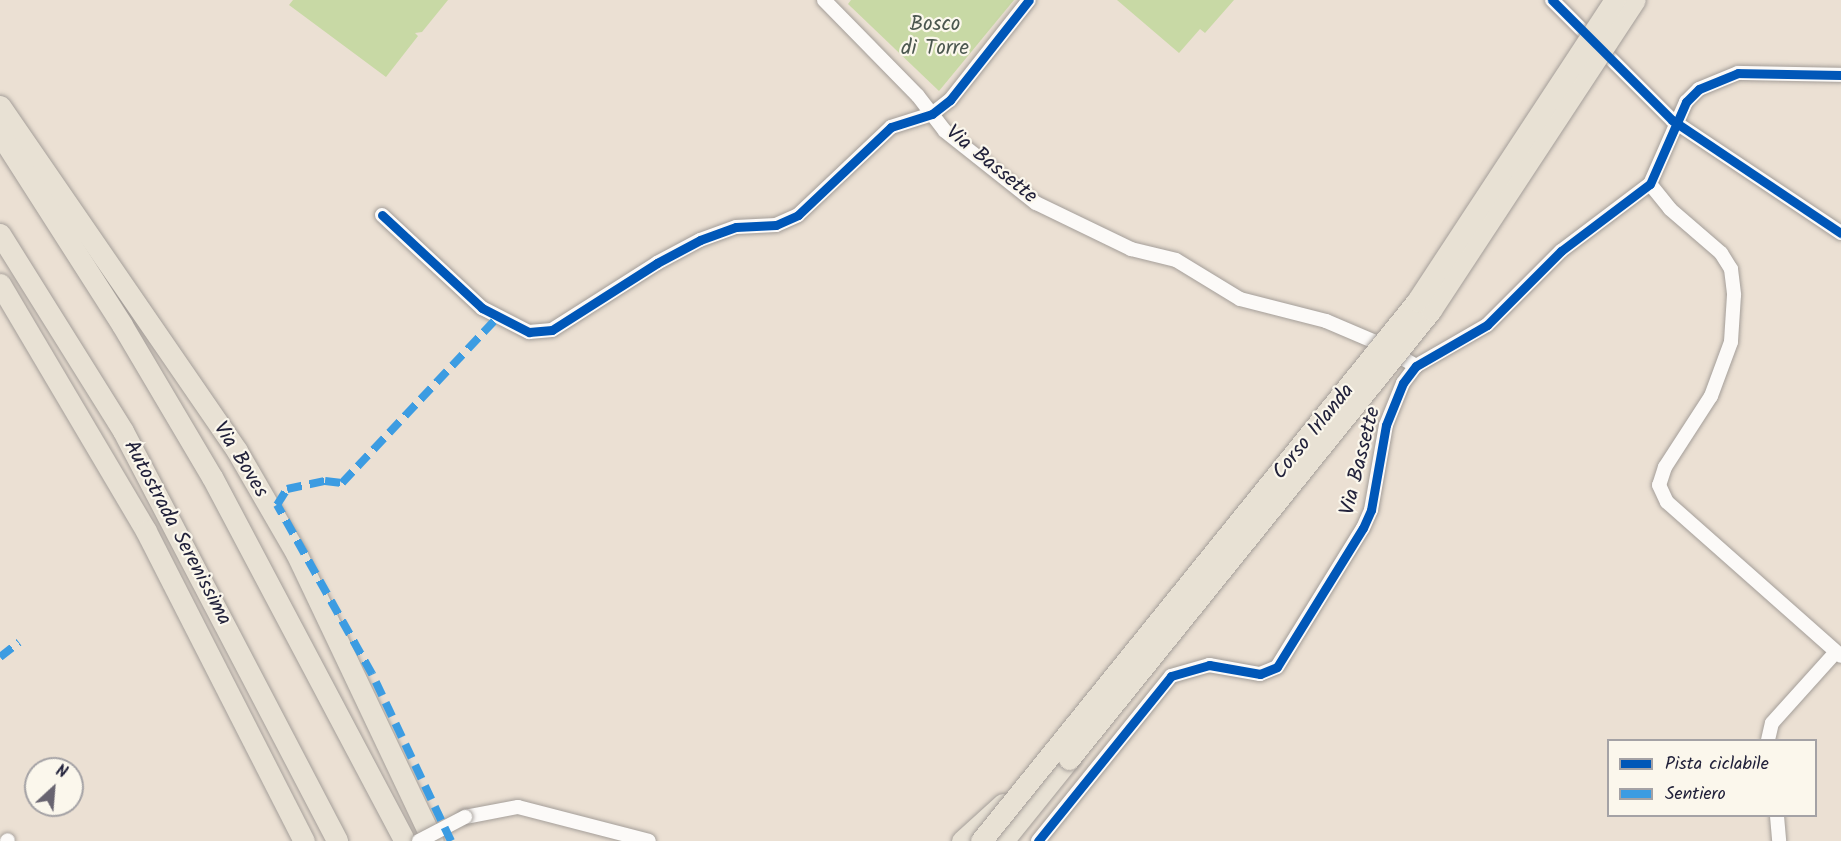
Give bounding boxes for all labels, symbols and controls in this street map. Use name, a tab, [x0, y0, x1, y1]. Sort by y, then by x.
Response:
park label: Bosco di Torre	[901, 12, 969, 62]
street label: Via Bassette	[940, 120, 1042, 210]
street label: Corso Irlanda	[1268, 379, 1360, 485]
street label: Via Bassette	[1335, 404, 1387, 518]
street label: Via Boves	[207, 417, 273, 503]
street label: Autostrada Serenissima	[118, 436, 236, 630]
legend	[1607, 739, 1817, 817]
text: Pista ciclabile	[1665, 750, 1769, 779]
north arrow	[24, 757, 84, 817]
text: N	[51, 759, 71, 786]
text: Sentiero	[1665, 780, 1726, 809]

